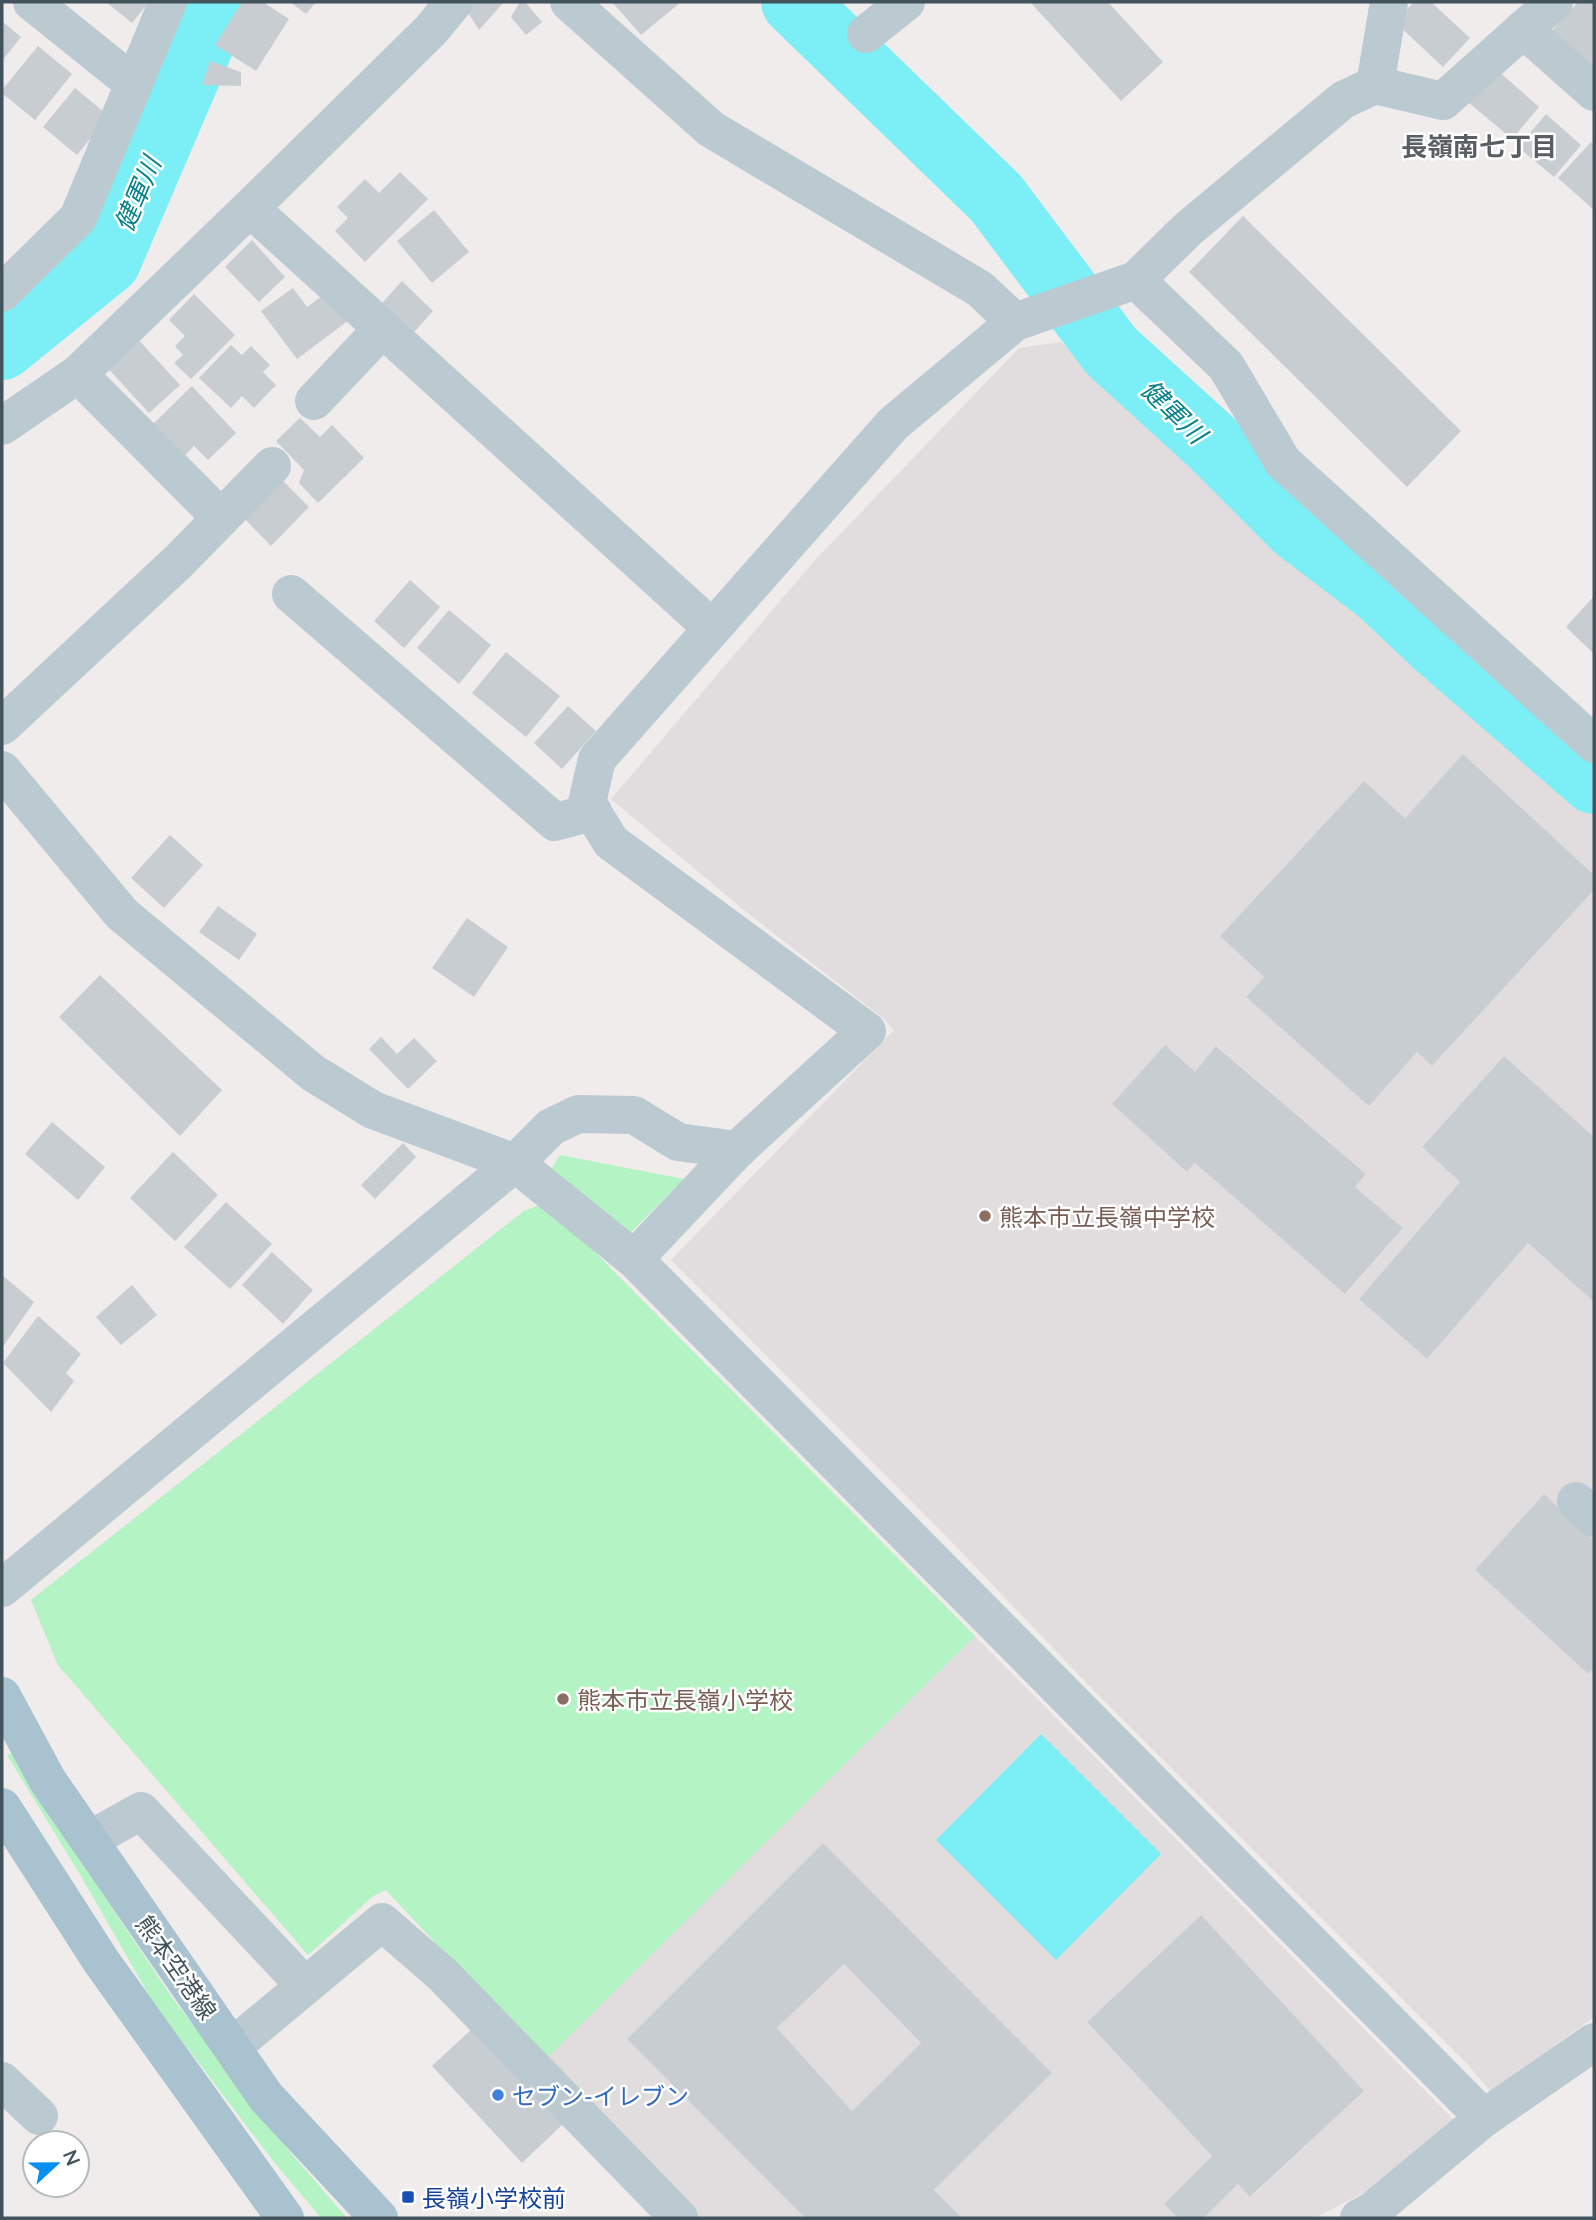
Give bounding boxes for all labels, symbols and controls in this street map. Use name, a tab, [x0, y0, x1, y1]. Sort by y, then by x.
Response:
district label: 長嶺南七丁目	[1401, 130, 1557, 162]
water label: 健軍川	[107, 149, 168, 236]
water label: 健軍川	[1135, 372, 1215, 452]
place label: 熊本市立長嶺中学校	[999, 1202, 1215, 1231]
marker: 熊本市立長嶺中学校	[977, 1208, 993, 1224]
place label: 熊本市立長嶺小学校	[577, 1685, 793, 1714]
marker: 熊本市立長嶺小学校	[555, 1691, 571, 1707]
street label: 熊本空港線	[131, 1910, 223, 2024]
place label: セブン-イレブン	[512, 2081, 689, 2110]
marker: セブン-イレブン	[490, 2087, 506, 2103]
north arrow	[21, 2129, 91, 2199]
text: N	[59, 2146, 86, 2169]
place label: 長嶺小学校前	[422, 2183, 566, 2212]
marker: 長嶺小学校前	[400, 2189, 416, 2205]

